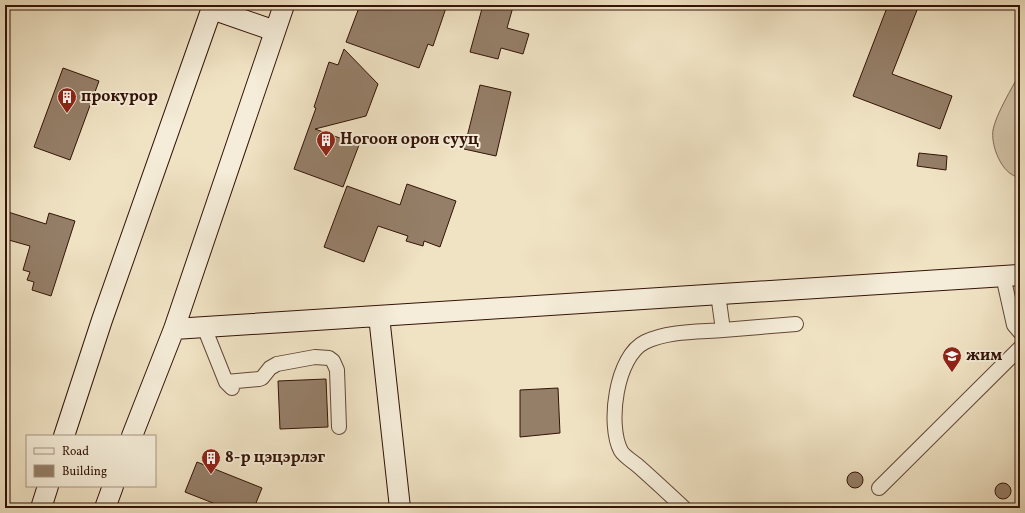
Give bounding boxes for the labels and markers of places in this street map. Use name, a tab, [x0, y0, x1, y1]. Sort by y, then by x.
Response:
building icon: прокурор	[56, 86, 78, 114]
place label: прокурор	[81, 86, 158, 108]
building icon: Ногоон орон сууц	[315, 129, 337, 157]
place label: Ногоон орон сууц	[340, 129, 479, 151]
school or university icon: жим	[941, 345, 963, 373]
place label: жим	[966, 345, 1002, 367]
building icon: 8-р цэцэрлэг	[200, 447, 222, 475]
place label: 8-р цэцэрлэг	[225, 447, 325, 469]

